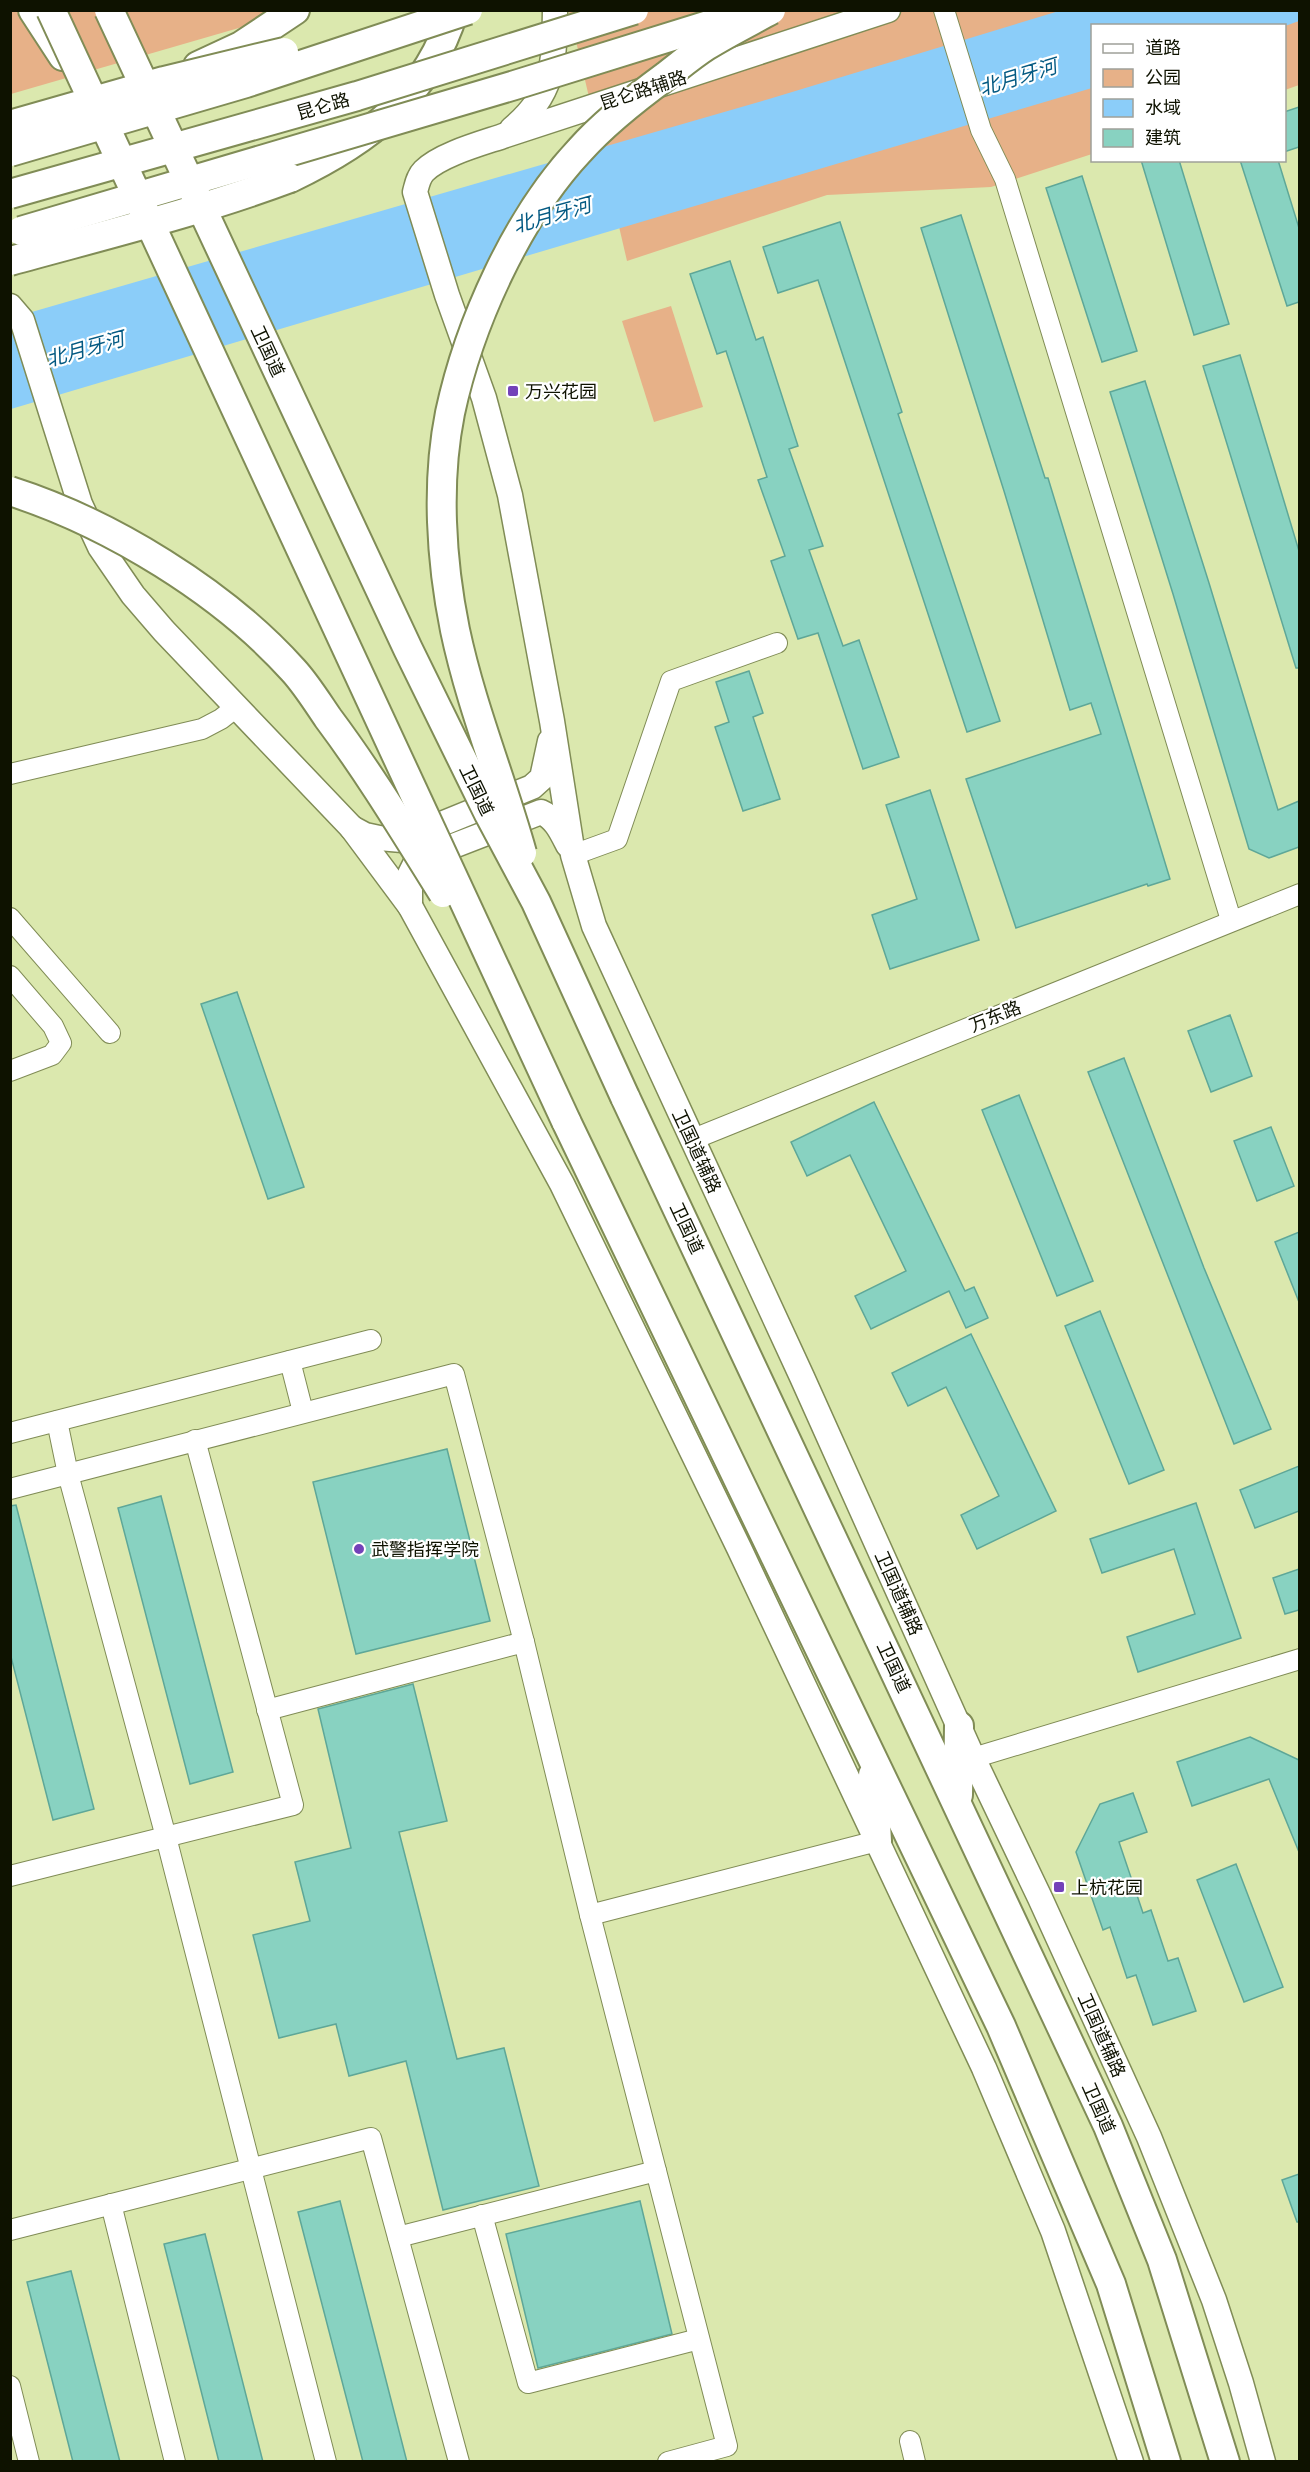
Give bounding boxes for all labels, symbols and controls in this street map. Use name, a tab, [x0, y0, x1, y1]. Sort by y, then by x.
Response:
legend	[1091, 24, 1286, 162]
text: 道路	[1145, 36, 1181, 59]
water label: 北月牙河	[976, 52, 1064, 101]
street label: 昆仑路辅路	[597, 65, 689, 115]
text: 公园	[1145, 66, 1181, 89]
street label: 昆仑路	[294, 88, 352, 124]
text: 水域	[1145, 96, 1181, 119]
text: 建筑	[1145, 126, 1181, 149]
water label: 北月牙河	[510, 190, 598, 239]
street label: 卫国道	[246, 322, 290, 380]
water label: 北月牙河	[43, 324, 131, 373]
place label: 万兴花园	[525, 380, 597, 403]
marker: 万兴花园	[506, 384, 520, 398]
street label: 卫国道	[455, 761, 499, 819]
street label: 万东路	[966, 995, 1024, 1037]
street label: 卫国道辅路	[668, 1105, 726, 1197]
street label: 卫国道	[665, 1199, 709, 1257]
place label: 武警指挥学院	[371, 1538, 479, 1561]
marker: 武警指挥学院	[352, 1542, 366, 1556]
street label: 卫国道辅路	[870, 1547, 928, 1639]
street label: 卫国道	[872, 1638, 916, 1696]
place label: 上杭花园	[1071, 1876, 1143, 1899]
marker: 上杭花园	[1052, 1880, 1066, 1894]
street label: 卫国道辅路	[1073, 1989, 1131, 2081]
street label: 卫国道	[1078, 2079, 1120, 2137]

